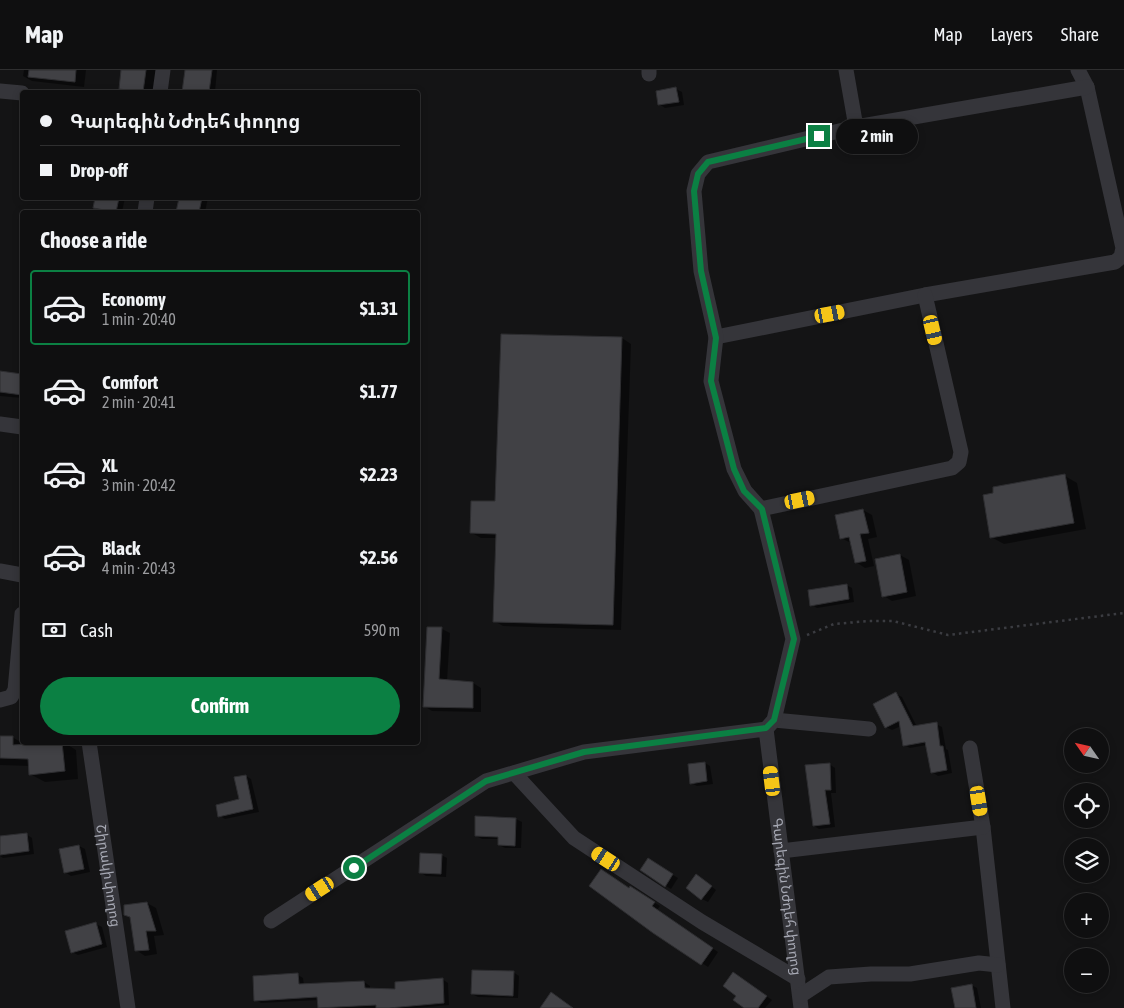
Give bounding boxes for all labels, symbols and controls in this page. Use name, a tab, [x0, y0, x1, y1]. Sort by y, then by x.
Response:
text: Map	[25, 21, 64, 48]
text: Map	[933, 24, 962, 45]
text: Layers	[990, 24, 1033, 45]
text: Share	[1061, 24, 1099, 45]
text: Գարեգին Նժդեհ փողոց	[70, 110, 300, 132]
callout: 2 min	[836, 118, 919, 154]
route end	[808, 125, 830, 147]
text: 2 min	[861, 127, 893, 145]
text: Drop-off	[70, 159, 128, 181]
text: Choose a ride	[40, 227, 147, 253]
icon: car	[42, 285, 87, 330]
text: Economy	[102, 288, 166, 310]
text: $1.31	[360, 297, 398, 319]
car	[813, 304, 846, 324]
text: 1 min · 20:40	[102, 310, 176, 328]
car	[922, 314, 943, 346]
icon: car	[42, 368, 87, 413]
text: Comfort	[102, 371, 158, 393]
text: $1.77	[360, 380, 398, 402]
text: 2 min · 20:41	[102, 393, 176, 411]
icon: car	[42, 451, 87, 496]
text: XL	[102, 454, 118, 476]
text: $2.23	[360, 463, 398, 485]
text: 3 min · 20:42	[102, 476, 176, 494]
car	[783, 490, 816, 510]
icon: car	[42, 534, 87, 579]
text: Black	[102, 537, 140, 559]
text: $2.56	[360, 546, 398, 568]
text: 4 min · 20:43	[102, 559, 176, 577]
icon: cash	[40, 616, 68, 644]
text: Cash	[80, 619, 113, 641]
text: 590 m	[364, 621, 400, 639]
button: Confirm	[40, 677, 400, 735]
north arrow	[1064, 728, 1109, 772]
map controls	[1064, 728, 1109, 993]
car	[762, 765, 781, 797]
button: locate	[1064, 783, 1109, 828]
car	[969, 785, 988, 817]
street label: Գարեգին Նժդեհ փողոց	[769, 817, 805, 976]
street label: Շիրակի փողոց	[93, 823, 124, 928]
button: layers	[1064, 838, 1109, 883]
car	[589, 845, 622, 873]
route start	[343, 857, 365, 879]
car	[303, 875, 336, 903]
button: +	[1064, 893, 1109, 938]
button: −	[1064, 948, 1109, 993]

